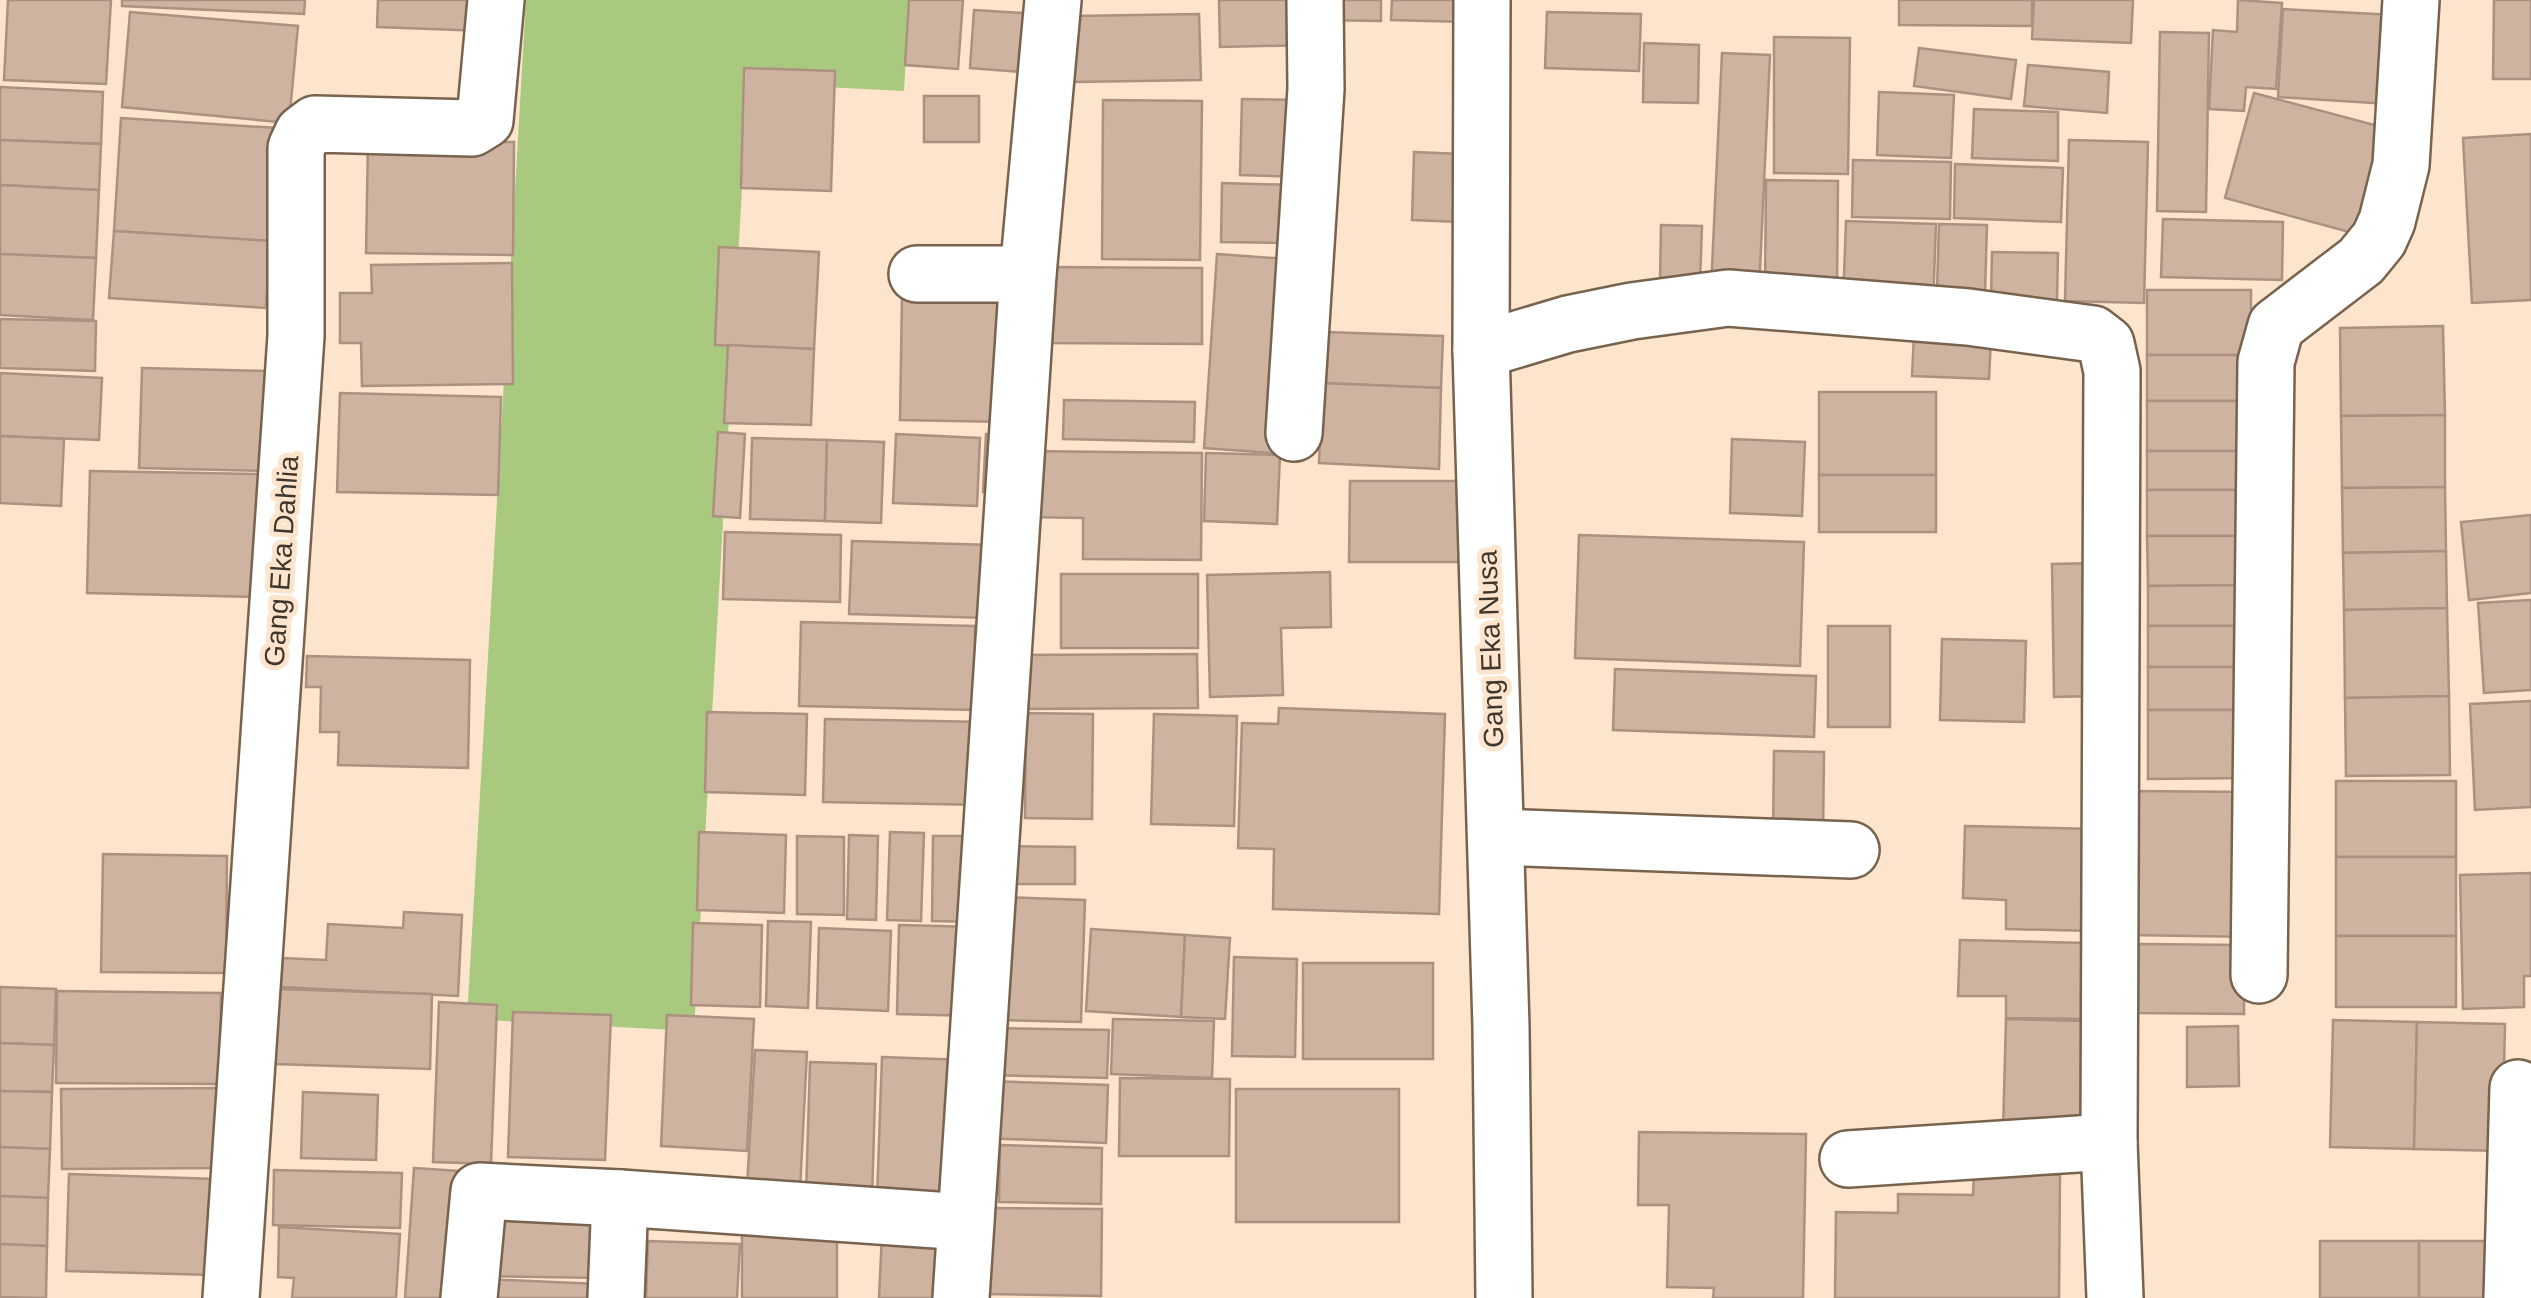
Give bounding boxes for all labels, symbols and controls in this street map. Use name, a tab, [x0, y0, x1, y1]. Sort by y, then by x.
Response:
street label: Gang Eka Dahlia	[259, 454, 304, 668]
street label: Gang Eka Nusa	[1472, 549, 1509, 748]

